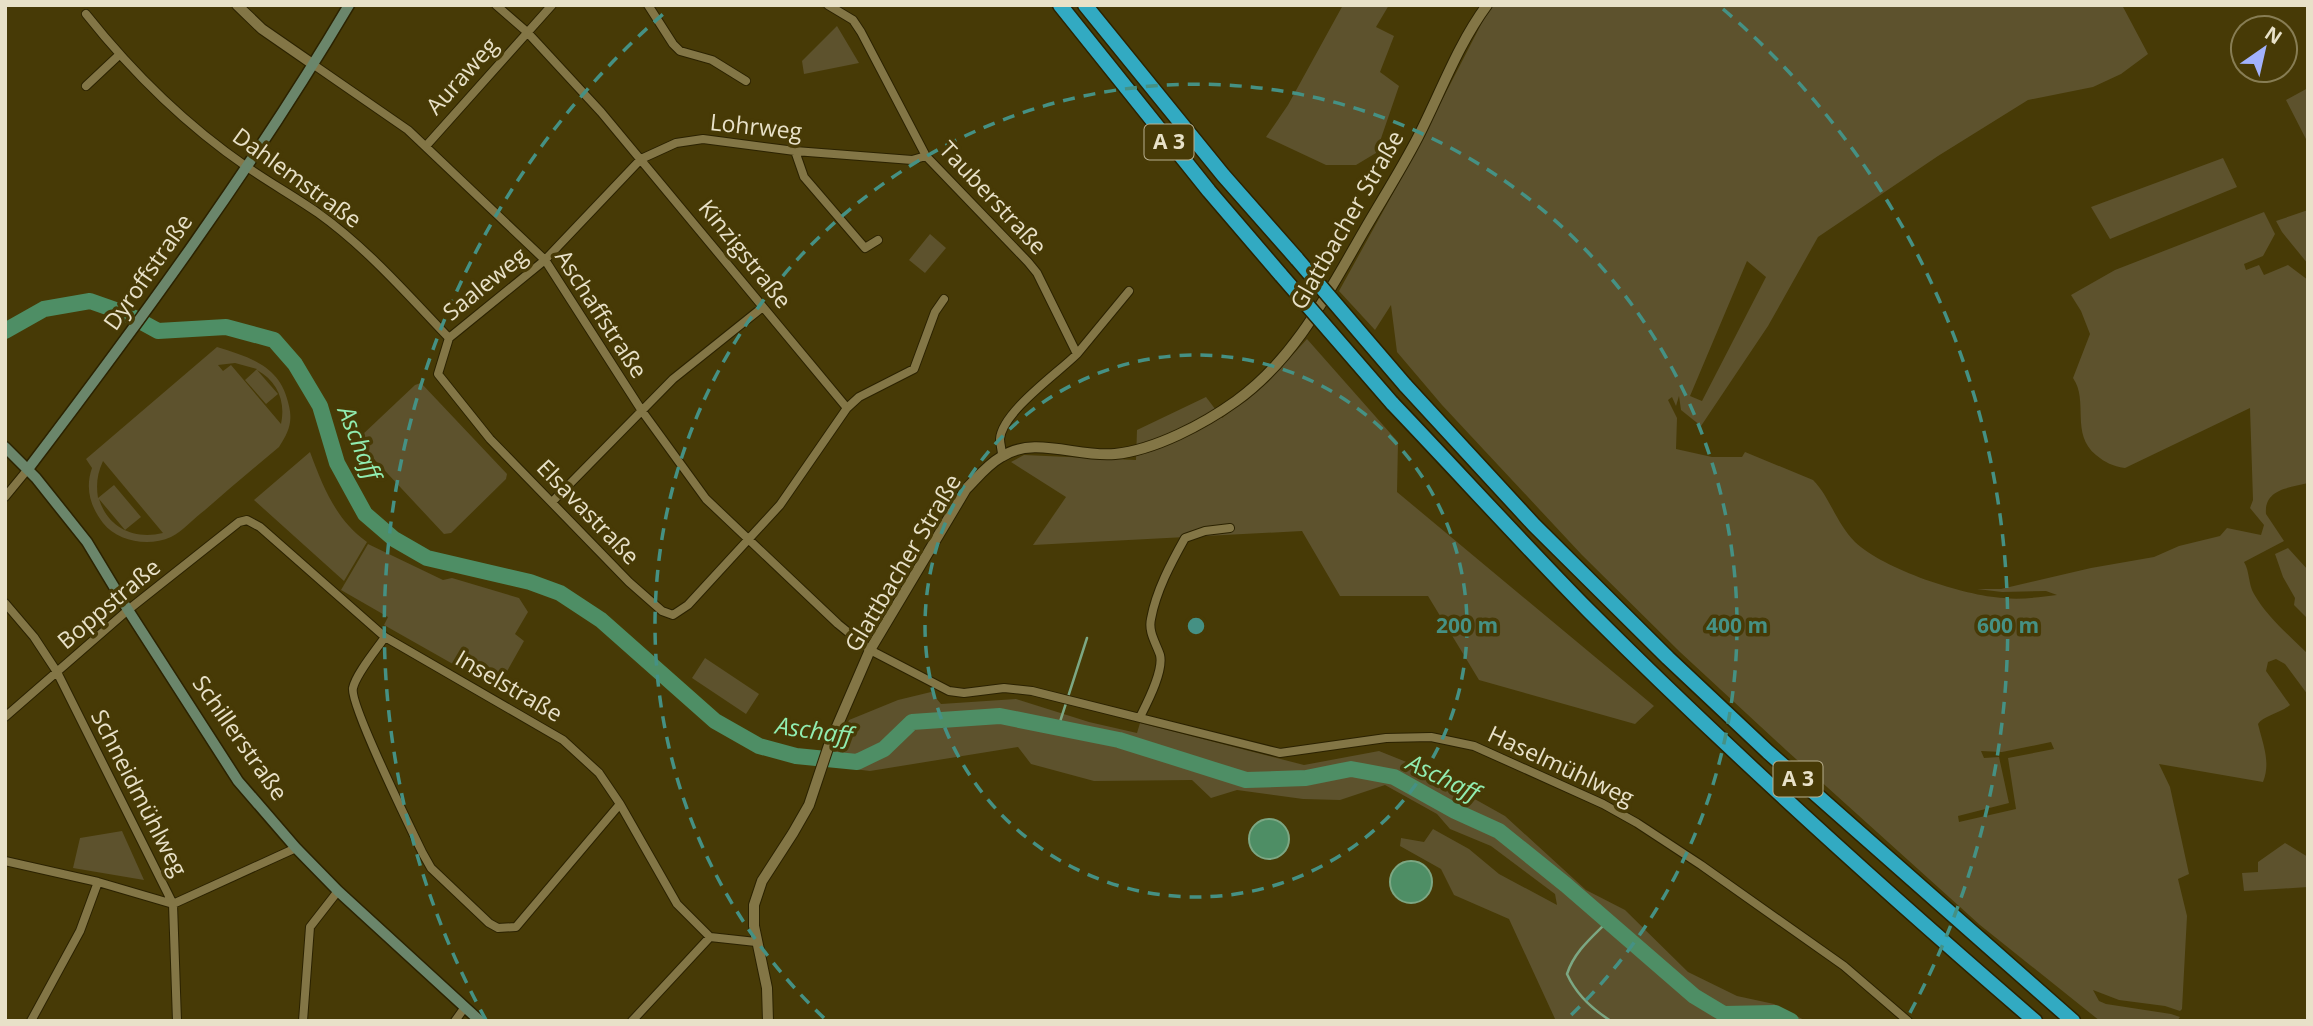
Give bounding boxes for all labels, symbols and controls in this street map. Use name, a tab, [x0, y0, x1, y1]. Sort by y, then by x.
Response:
north arrow	[2229, 14, 2299, 84]
text: N	[2260, 20, 2287, 50]
street label: Auraweg	[418, 29, 505, 121]
street label: Lohrweg	[708, 105, 804, 147]
street label: Dahlemstraße	[227, 120, 369, 235]
road number: A 3	[1144, 124, 1194, 160]
street label: Glattbacher Straße	[1282, 124, 1411, 315]
street label: Tauberstraße	[933, 134, 1055, 261]
street label: Kinzigstraße	[692, 192, 800, 315]
street label: Dyroffstraße	[95, 207, 199, 336]
street label: Saaleweg	[435, 239, 534, 327]
street label: Aschaffstraße	[548, 243, 655, 384]
water label: Aschaff	[330, 399, 392, 488]
street label: Elsavastraße	[530, 452, 647, 571]
street label: Glattbacher Straße	[836, 468, 968, 657]
street label: Boppstraße	[50, 551, 167, 656]
text: 200 m	[1436, 611, 1498, 639]
text: 400 m	[1706, 611, 1768, 639]
text: 600 m	[1977, 611, 2039, 639]
centre of rings	[1184, 614, 1208, 638]
street label: Inselstraße	[450, 642, 569, 729]
street label: Schillerstraße	[186, 668, 296, 806]
street label: Schneidmühlweg	[84, 704, 196, 882]
water label: Aschaff	[772, 708, 859, 752]
street label: Haselmühlweg	[1483, 717, 1640, 813]
water label: Aschaff	[1400, 744, 1489, 810]
road number: A 3	[1773, 762, 1822, 796]

